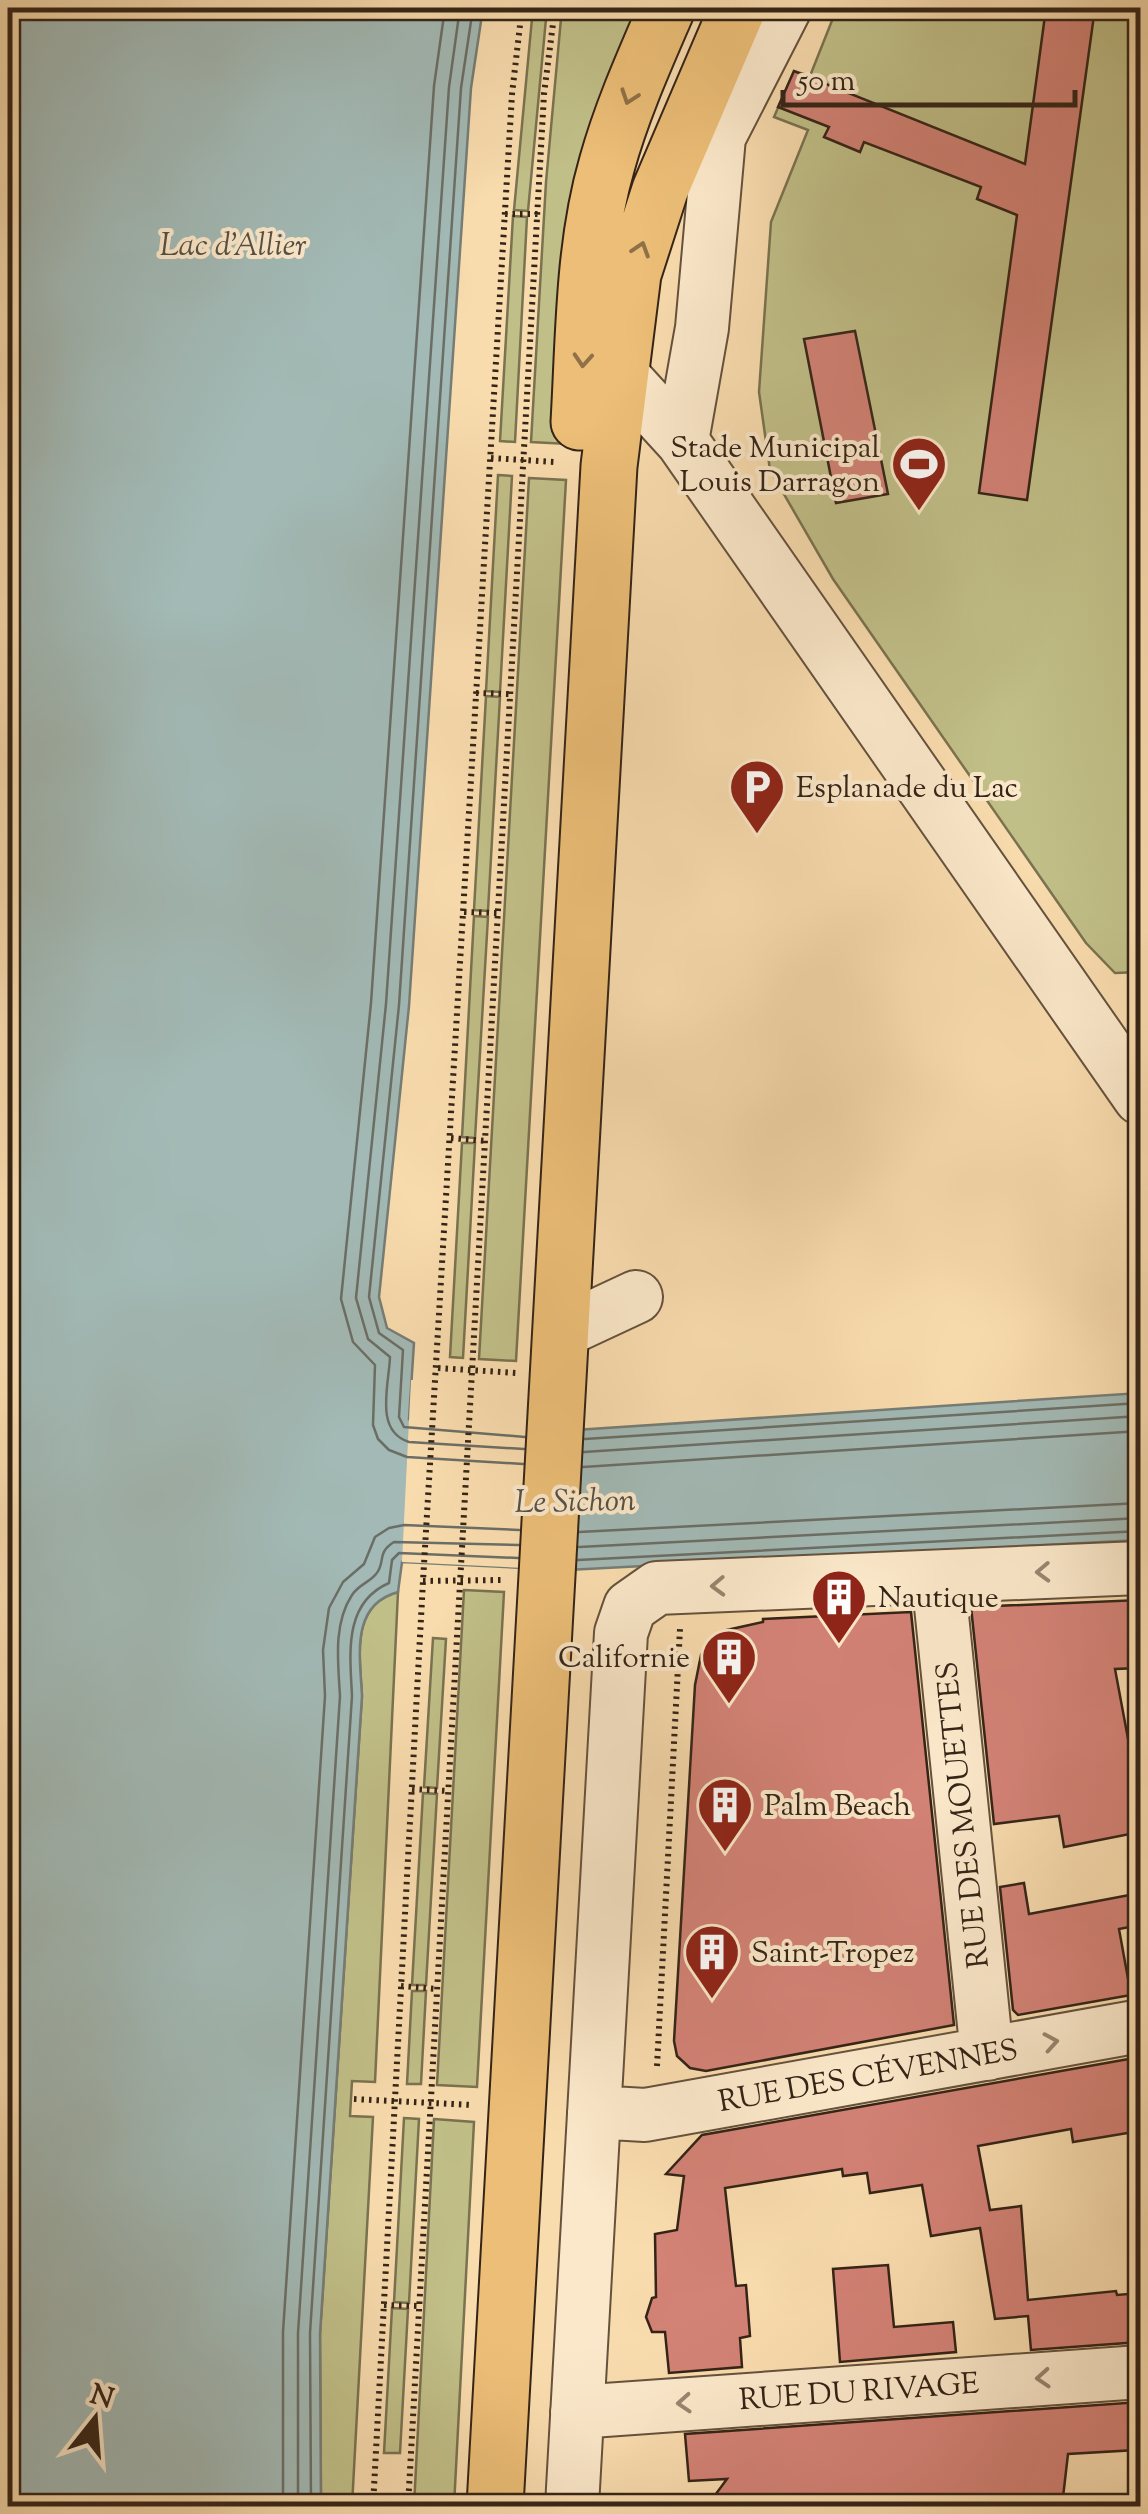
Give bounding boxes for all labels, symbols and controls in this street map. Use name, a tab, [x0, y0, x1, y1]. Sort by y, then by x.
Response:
scale bar	[783, 45, 1076, 107]
text: 50 m	[796, 61, 856, 104]
one-way arrow	[621, 88, 641, 105]
water label: Lac d'Allier	[159, 224, 307, 270]
one-way arrow	[629, 241, 649, 258]
one-way arrow	[573, 352, 594, 368]
place label: Stade Municipal Louis Darragon	[670, 428, 880, 505]
sports icon: Stade Municipal Louis Darragon	[889, 434, 949, 513]
parking icon: Esplanade du Lac	[727, 757, 787, 836]
place label: Esplanade du Lac	[796, 768, 1018, 811]
water label: Le Sichon	[514, 1479, 636, 1527]
one-way arrow	[1035, 1562, 1051, 1583]
building icon: Nautique	[809, 1567, 869, 1646]
one-way arrow	[710, 1575, 726, 1596]
place label: Nautique	[878, 1578, 999, 1621]
building icon: Californie	[699, 1627, 759, 1706]
place label: Californie	[558, 1638, 690, 1681]
street label: RUE DES MOUETTES	[927, 1659, 1002, 1970]
building icon: Palm Beach	[695, 1775, 755, 1854]
place label: Palm Beach	[764, 1786, 912, 1829]
building icon: Saint-Tropez	[682, 1922, 742, 2001]
place label: Saint-Tropez	[751, 1933, 914, 1976]
street label: RUE DES CÉVENNES	[715, 2030, 1022, 2125]
one-way arrow	[1043, 2032, 1060, 2053]
street label: RUE DU RIVAGE	[738, 2364, 981, 2423]
one-way arrow	[1035, 2367, 1051, 2388]
north arrow	[45, 2369, 145, 2469]
text: N	[85, 2376, 118, 2420]
one-way arrow	[676, 2392, 692, 2413]

